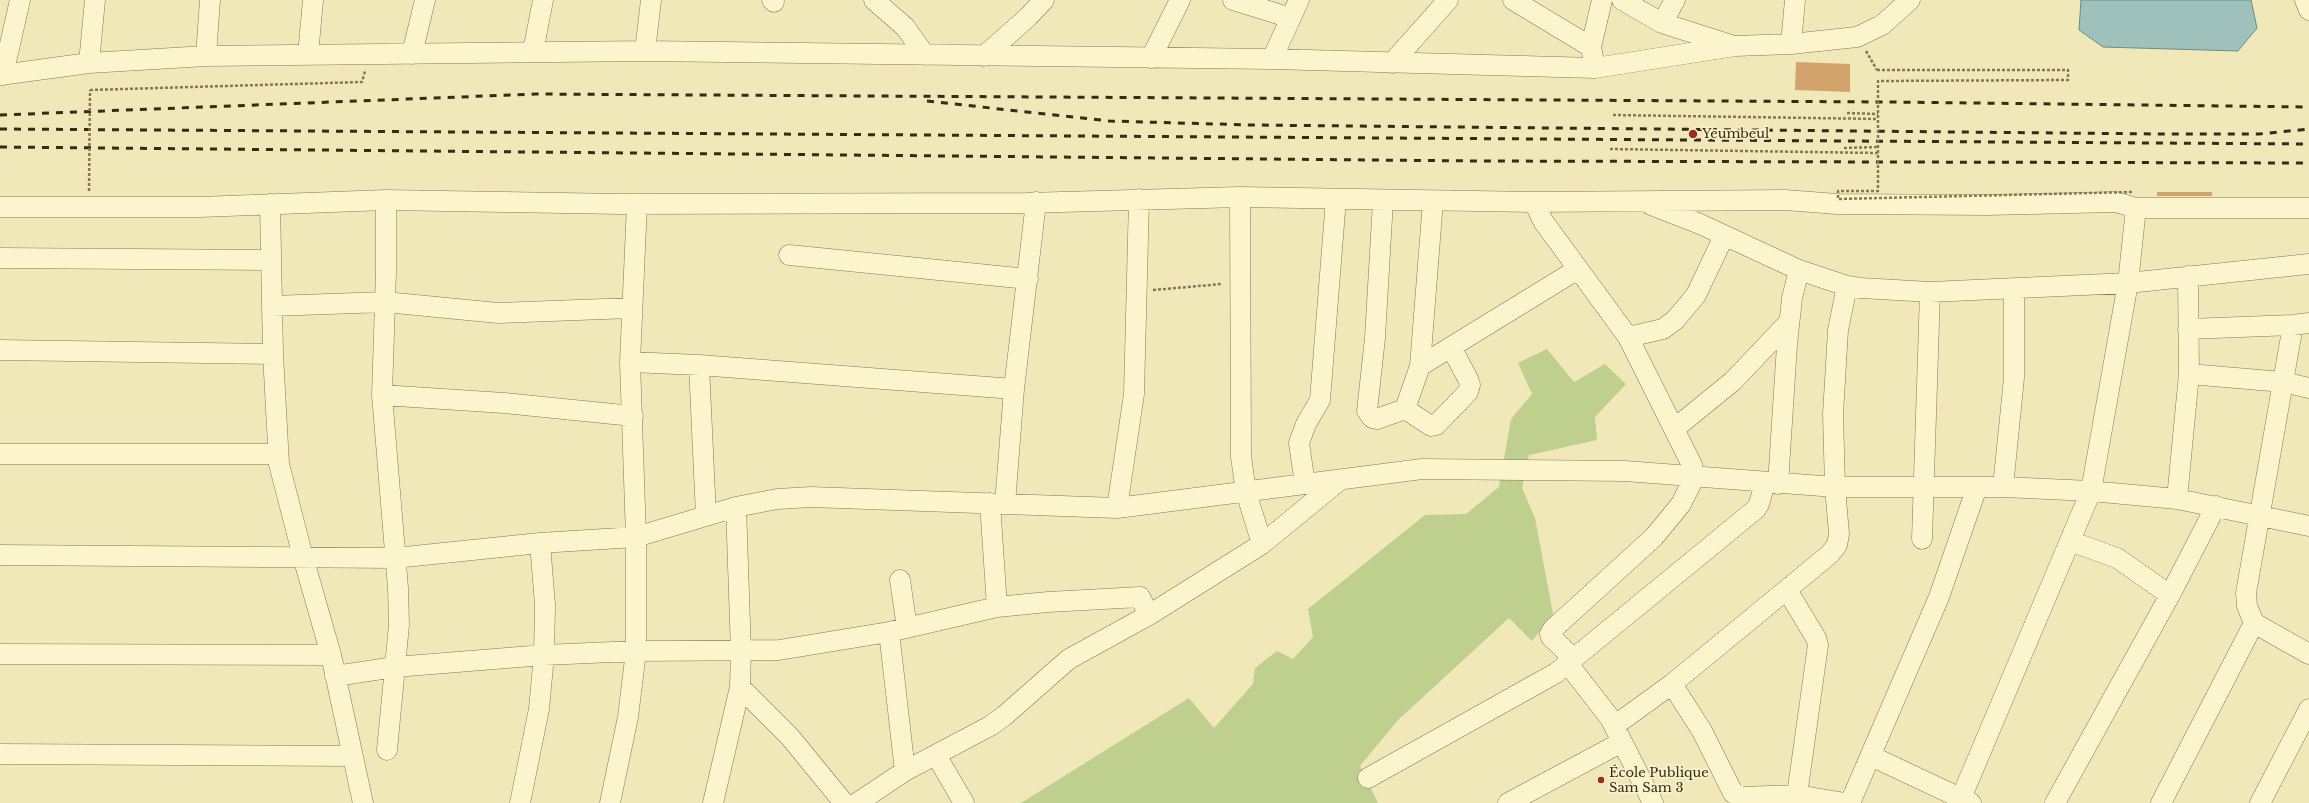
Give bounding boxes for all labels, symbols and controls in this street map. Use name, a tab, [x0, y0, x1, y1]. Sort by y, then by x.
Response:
place label: Yeumbeul	[1702, 126, 1769, 142]
marker: Yeumbeul	[1687, 128, 1699, 140]
place label: École Publique Sam Sam 3	[1609, 765, 1709, 796]
marker: École Publique Sam Sam 3	[1596, 775, 1606, 785]

